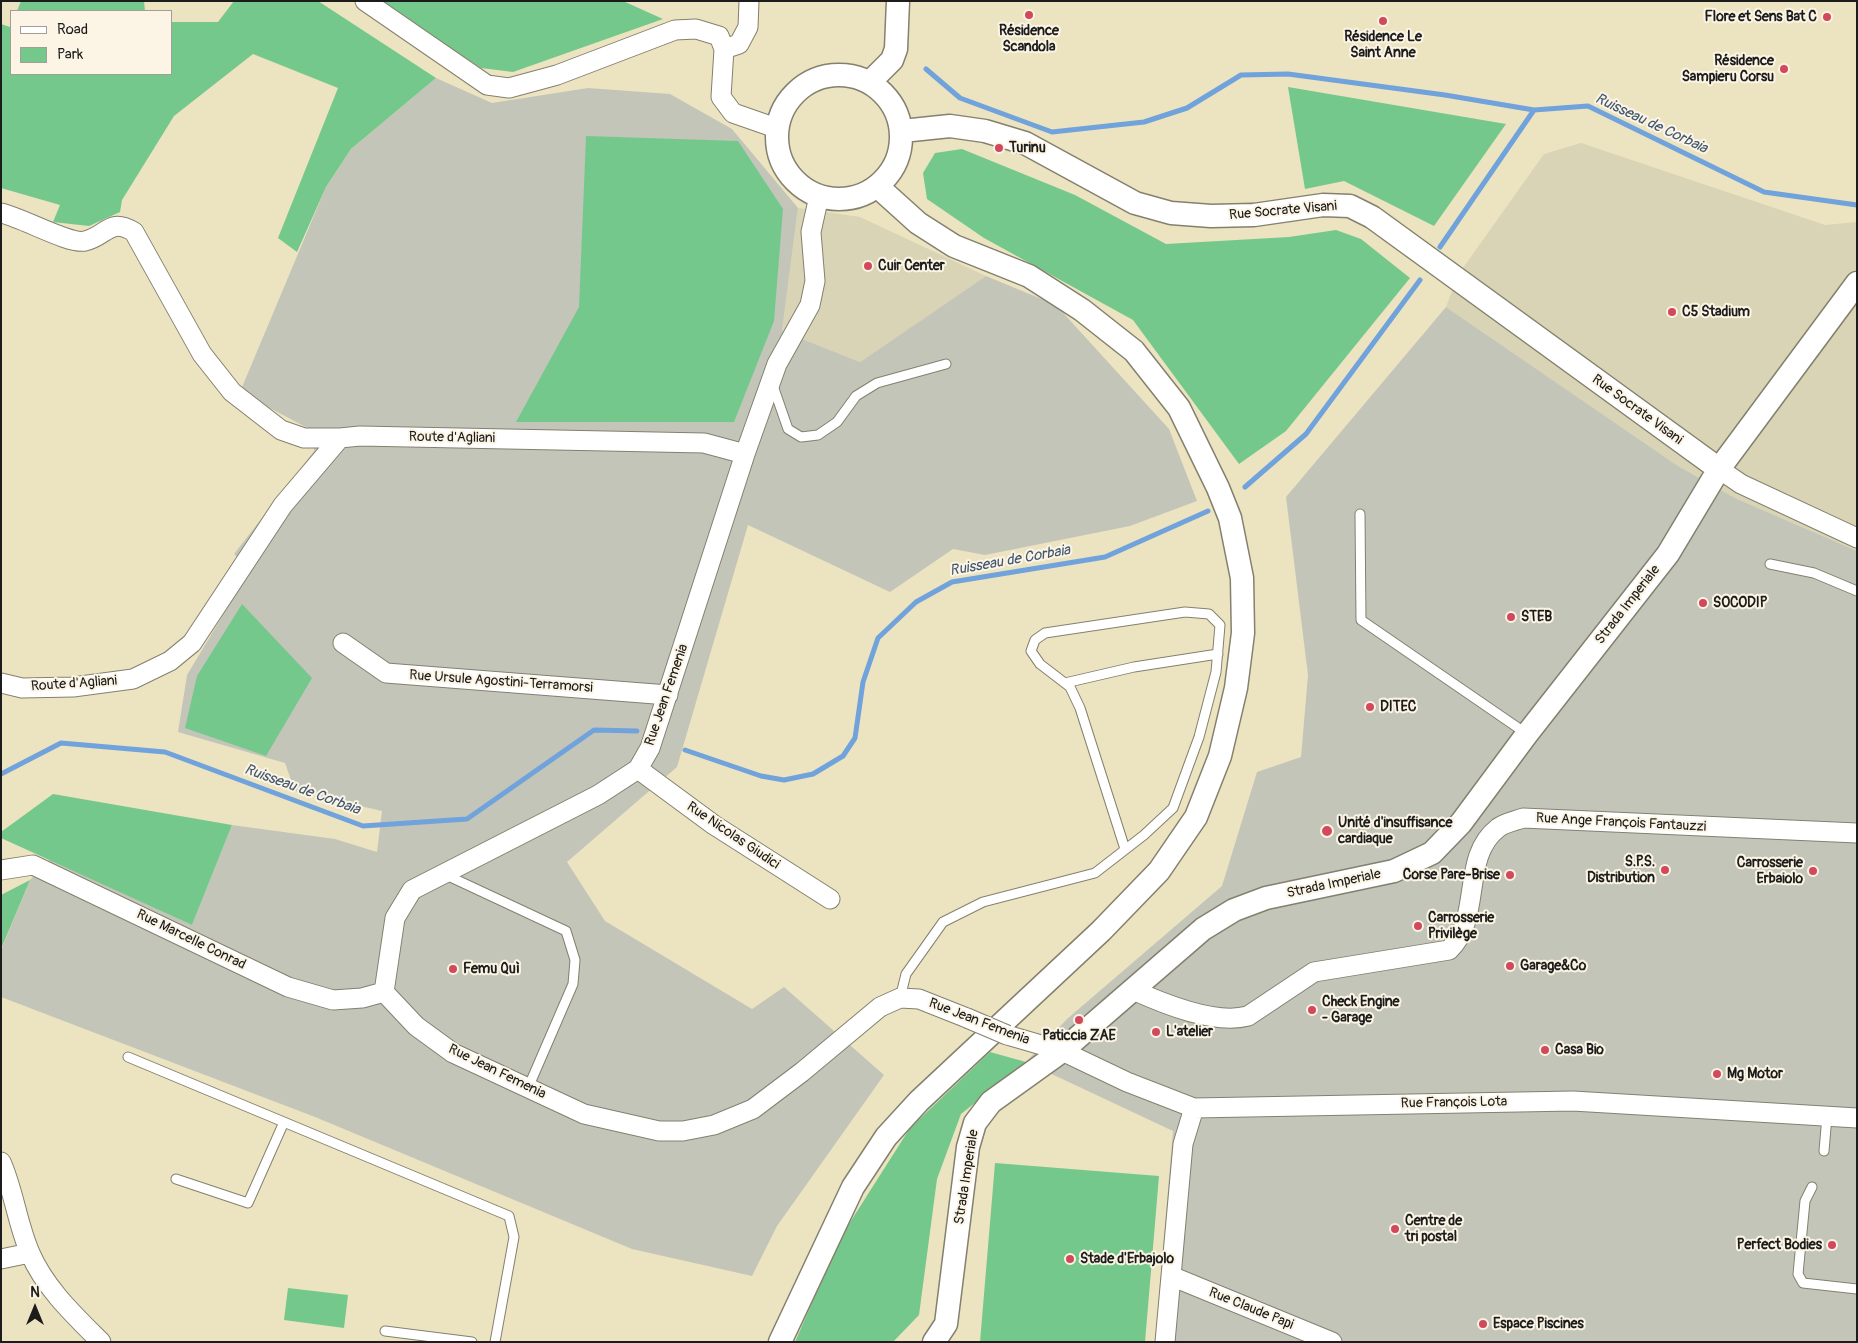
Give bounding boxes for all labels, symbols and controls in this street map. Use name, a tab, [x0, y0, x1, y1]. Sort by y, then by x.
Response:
marker: Résidence Scandola	[1023, 9, 1035, 21]
place label: Flore et Sens Bat C	[1704, 9, 1817, 25]
legend	[10, 10, 172, 75]
marker: Flore et Sens Bat C	[1821, 11, 1833, 23]
marker: Résidence Le Saint Anne	[1377, 15, 1389, 27]
text: Road	[57, 20, 88, 39]
place label: Résidence Scandola	[999, 23, 1059, 56]
place label: Résidence Le Saint Anne	[1344, 29, 1422, 62]
text: Park	[57, 45, 83, 64]
place label: Résidence Sampieru Corsu	[1682, 53, 1774, 85]
marker: Résidence Sampieru Corsu	[1778, 63, 1790, 75]
water label: Ruisseau de Corbaia	[1592, 90, 1710, 158]
place label: Turinu	[1009, 140, 1046, 156]
marker: Turinu	[993, 142, 1005, 154]
street label: Rue Socrate Visani	[1228, 198, 1338, 224]
place label: Cuir Center	[878, 258, 945, 274]
marker: Cuir Center	[862, 260, 874, 272]
place label: C5 Stadium	[1682, 304, 1750, 320]
marker: C5 Stadium	[1666, 306, 1678, 318]
street label: Rue Socrate Visani	[1588, 371, 1686, 449]
street label: Route d'Agliani	[409, 429, 495, 447]
water label: Ruisseau de Corbaia	[948, 542, 1072, 580]
street label: Strada Imperiale	[1592, 562, 1664, 648]
place label: SOCODIP	[1713, 595, 1767, 611]
marker: SOCODIP	[1697, 597, 1709, 609]
place label: STEB	[1521, 609, 1552, 625]
marker: STEB	[1505, 611, 1517, 623]
street label: Rue Jean Femenia	[642, 642, 692, 748]
street label: Rue Ursule Agostini-Terramorsi	[409, 667, 593, 697]
street label: Route d'Agliani	[30, 673, 118, 695]
place label: DITEC	[1380, 699, 1416, 715]
marker: DITEC	[1364, 701, 1376, 713]
water label: Ruisseau de Corbaia	[242, 761, 362, 819]
street label: Rue Nicolas Giudici	[683, 799, 783, 873]
street label: Rue Ange François Fantauzzi	[1535, 810, 1707, 836]
place label: Unité d'insuffisance cardiaque	[1338, 815, 1452, 848]
marker: Unité d'insuffisance cardiaque	[1320, 824, 1334, 838]
place label: S.P.S. Distribution	[1587, 854, 1655, 886]
place label: Carrosserie Erbaiolo	[1737, 855, 1803, 888]
marker: S.P.S. Distribution	[1659, 864, 1671, 876]
marker: Carrosserie Erbaiolo	[1807, 865, 1819, 877]
street label: Strada Imperiale	[1285, 866, 1383, 902]
place label: Corse Pare-Brise	[1403, 867, 1500, 883]
marker: Corse Pare-Brise	[1504, 869, 1516, 881]
street label: Rue Marcelle Conrad	[134, 906, 248, 974]
place label: Carrosserie Privilège	[1428, 910, 1494, 942]
marker: Carrosserie Privilège	[1412, 920, 1424, 932]
place label: Garage&Co	[1520, 958, 1586, 974]
marker: Garage&Co	[1504, 960, 1516, 972]
place label: Femu Quì	[463, 961, 519, 977]
marker: Femu Quì	[447, 963, 459, 975]
place label: Check Engine - Garage	[1322, 994, 1400, 1026]
street label: Rue Jean Femenia	[926, 995, 1032, 1049]
marker: Check Engine - Garage	[1306, 1004, 1318, 1016]
marker: Paticcia ZAE	[1073, 1014, 1085, 1026]
place label: L'atelier	[1166, 1024, 1213, 1040]
marker: L'atelier	[1150, 1026, 1162, 1038]
place label: Paticcia ZAE	[1042, 1028, 1116, 1044]
street label: Rue Jean Femenia	[445, 1041, 549, 1103]
place label: Casa Bio	[1555, 1042, 1604, 1058]
marker: Casa Bio	[1539, 1044, 1551, 1056]
place label: Mg Motor	[1727, 1066, 1783, 1082]
marker: Mg Motor	[1711, 1068, 1723, 1080]
street label: Rue François Lota	[1401, 1094, 1507, 1112]
street label: Strada Imperiale	[951, 1128, 983, 1226]
place label: Centre de tri postal	[1405, 1213, 1462, 1246]
marker: Centre de tri postal	[1389, 1223, 1401, 1235]
place label: Perfect Bodies	[1737, 1237, 1822, 1253]
marker: Perfect Bodies	[1826, 1239, 1838, 1251]
place label: Stade d'Erbajolo	[1080, 1251, 1174, 1267]
marker: Stade d'Erbajolo	[1064, 1253, 1076, 1265]
north arrow	[10, 1283, 60, 1333]
text: N	[30, 1284, 40, 1301]
street label: Rue Claude Papi	[1206, 1284, 1296, 1334]
place label: Espace Piscines	[1493, 1316, 1584, 1332]
marker: Espace Piscines	[1477, 1318, 1489, 1330]

